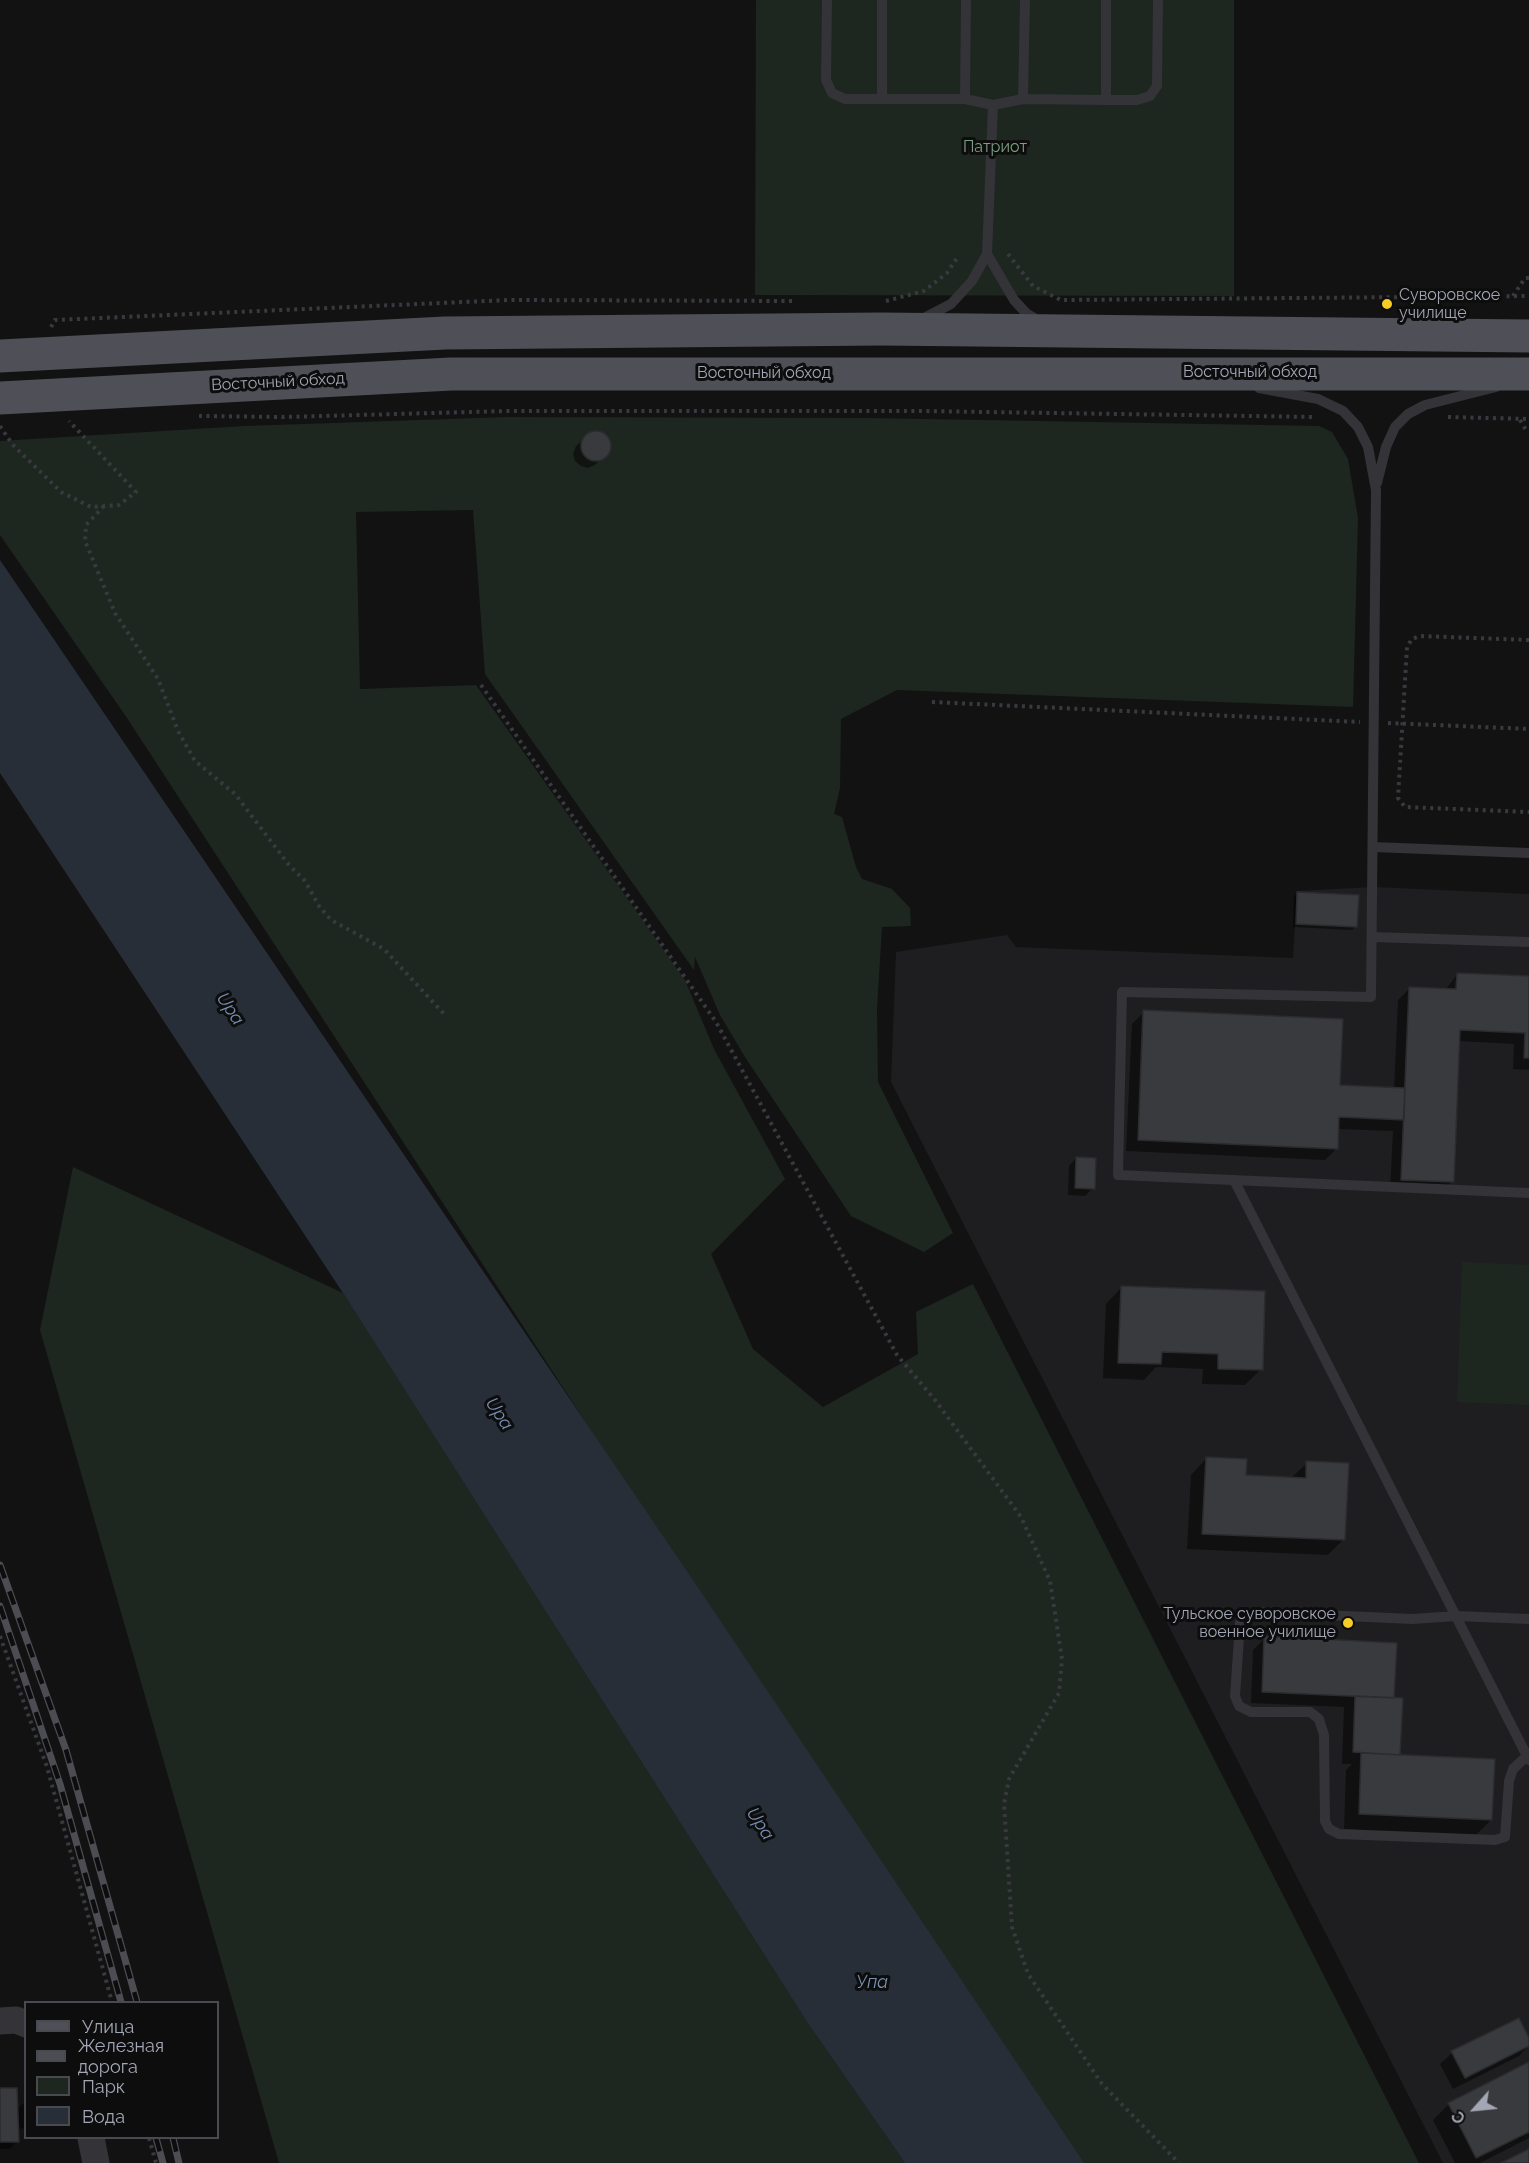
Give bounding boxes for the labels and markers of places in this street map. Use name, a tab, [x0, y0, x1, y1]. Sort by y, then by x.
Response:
place label: Суворовское училище	[1399, 285, 1500, 323]
marker: Суворовское училище	[1380, 297, 1394, 311]
place label: Тульское суворовское военное училище	[1163, 1604, 1336, 1642]
marker: Тульское суворовское военное училище	[1341, 1616, 1355, 1630]

